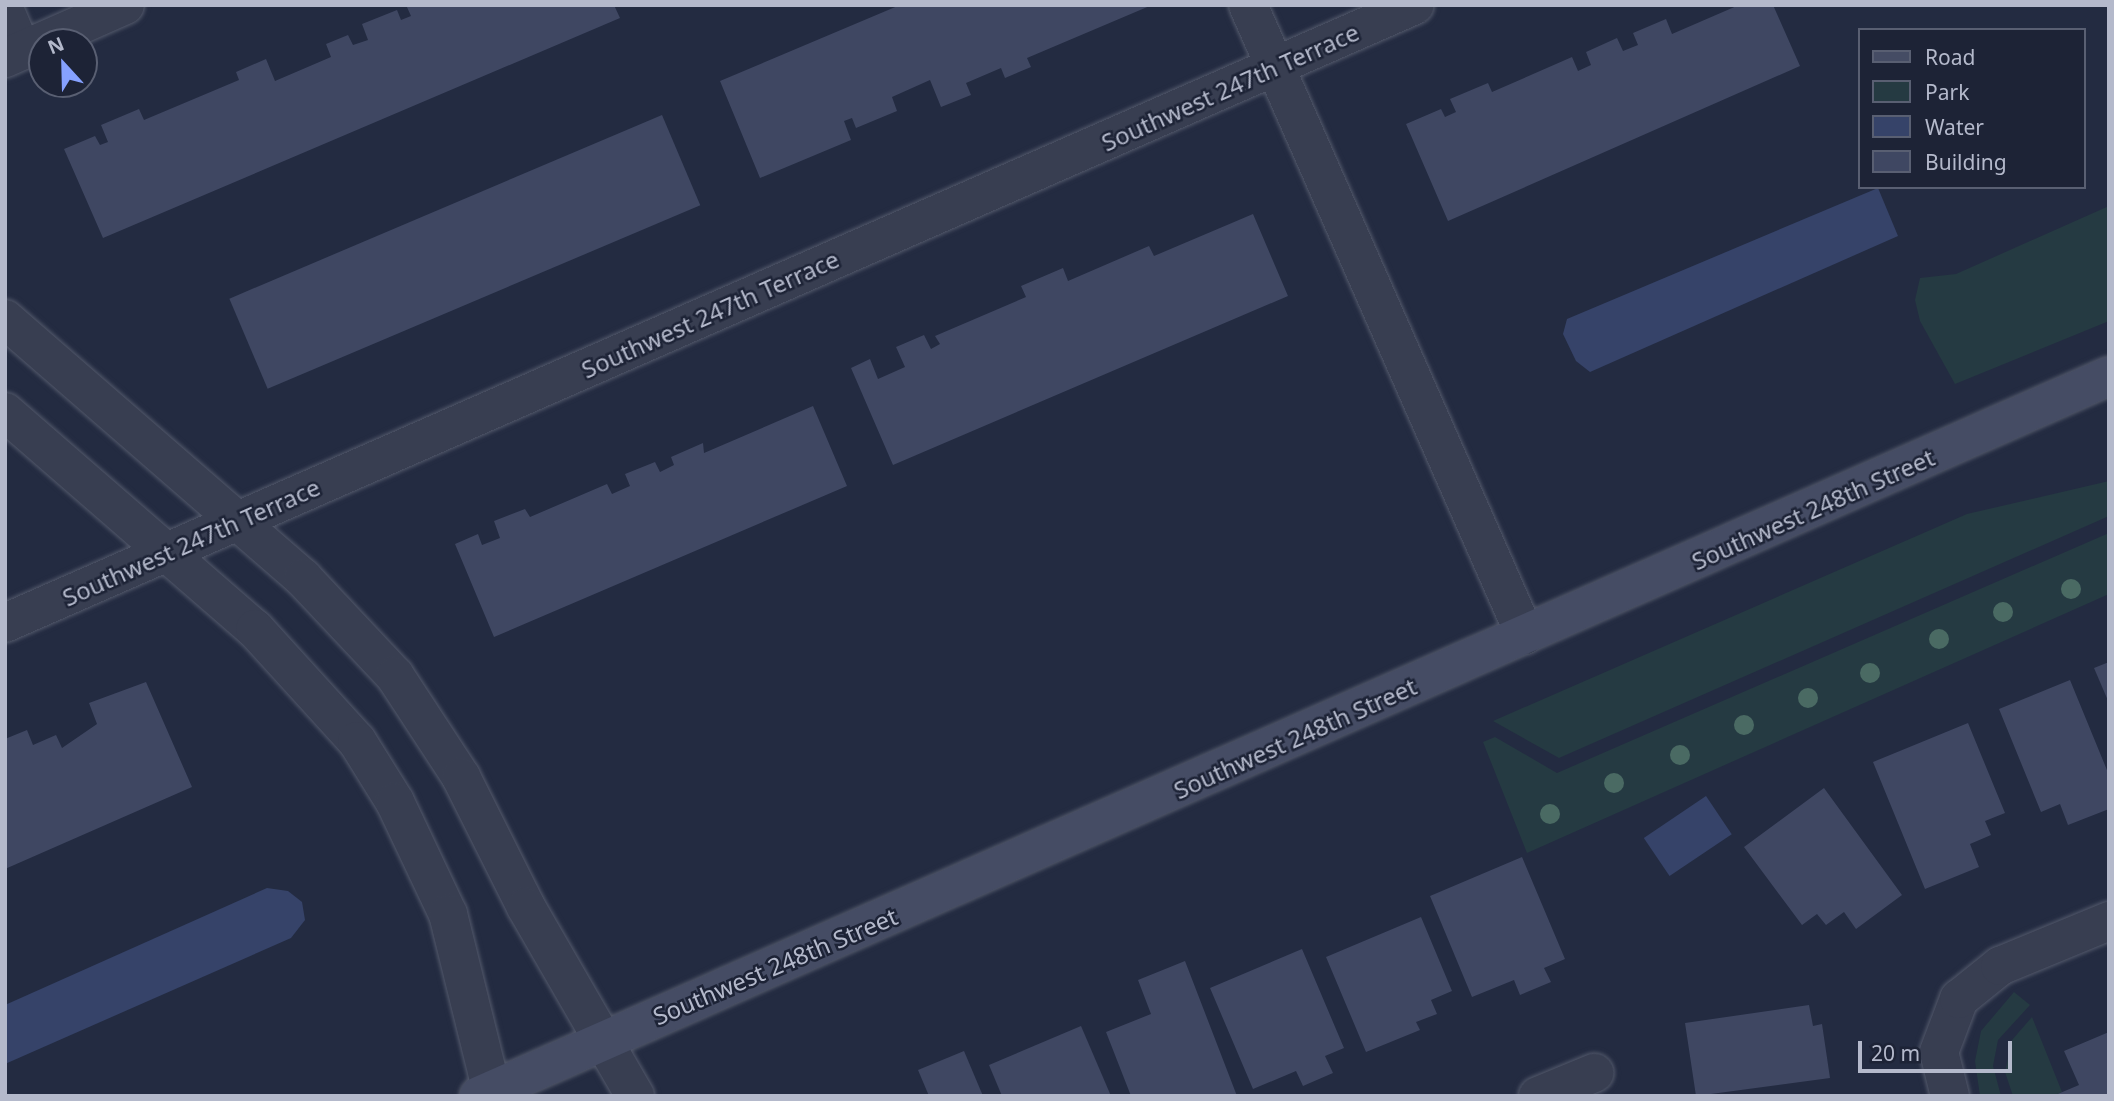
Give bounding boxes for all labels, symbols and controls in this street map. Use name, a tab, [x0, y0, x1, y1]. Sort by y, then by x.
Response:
street label: Southwest 247th Terrace	[1097, 17, 1363, 157]
north arrow	[28, 28, 98, 98]
legend	[1858, 28, 2086, 189]
text: N	[44, 30, 68, 60]
text: Road	[1925, 43, 1975, 71]
text: Park	[1925, 78, 1969, 106]
text: Water	[1925, 113, 1984, 141]
text: Building	[1925, 148, 2007, 176]
street label: Southwest 247th Terrace	[577, 244, 843, 384]
street label: Southwest 248th Street	[1687, 442, 1939, 576]
street label: Southwest 247th Terrace	[58, 472, 324, 612]
street label: Southwest 248th Street	[1169, 671, 1421, 805]
street label: Southwest 248th Street	[648, 901, 902, 1031]
scale bar	[1862, 1028, 2016, 1072]
text: 20 m	[1871, 1039, 1920, 1067]

